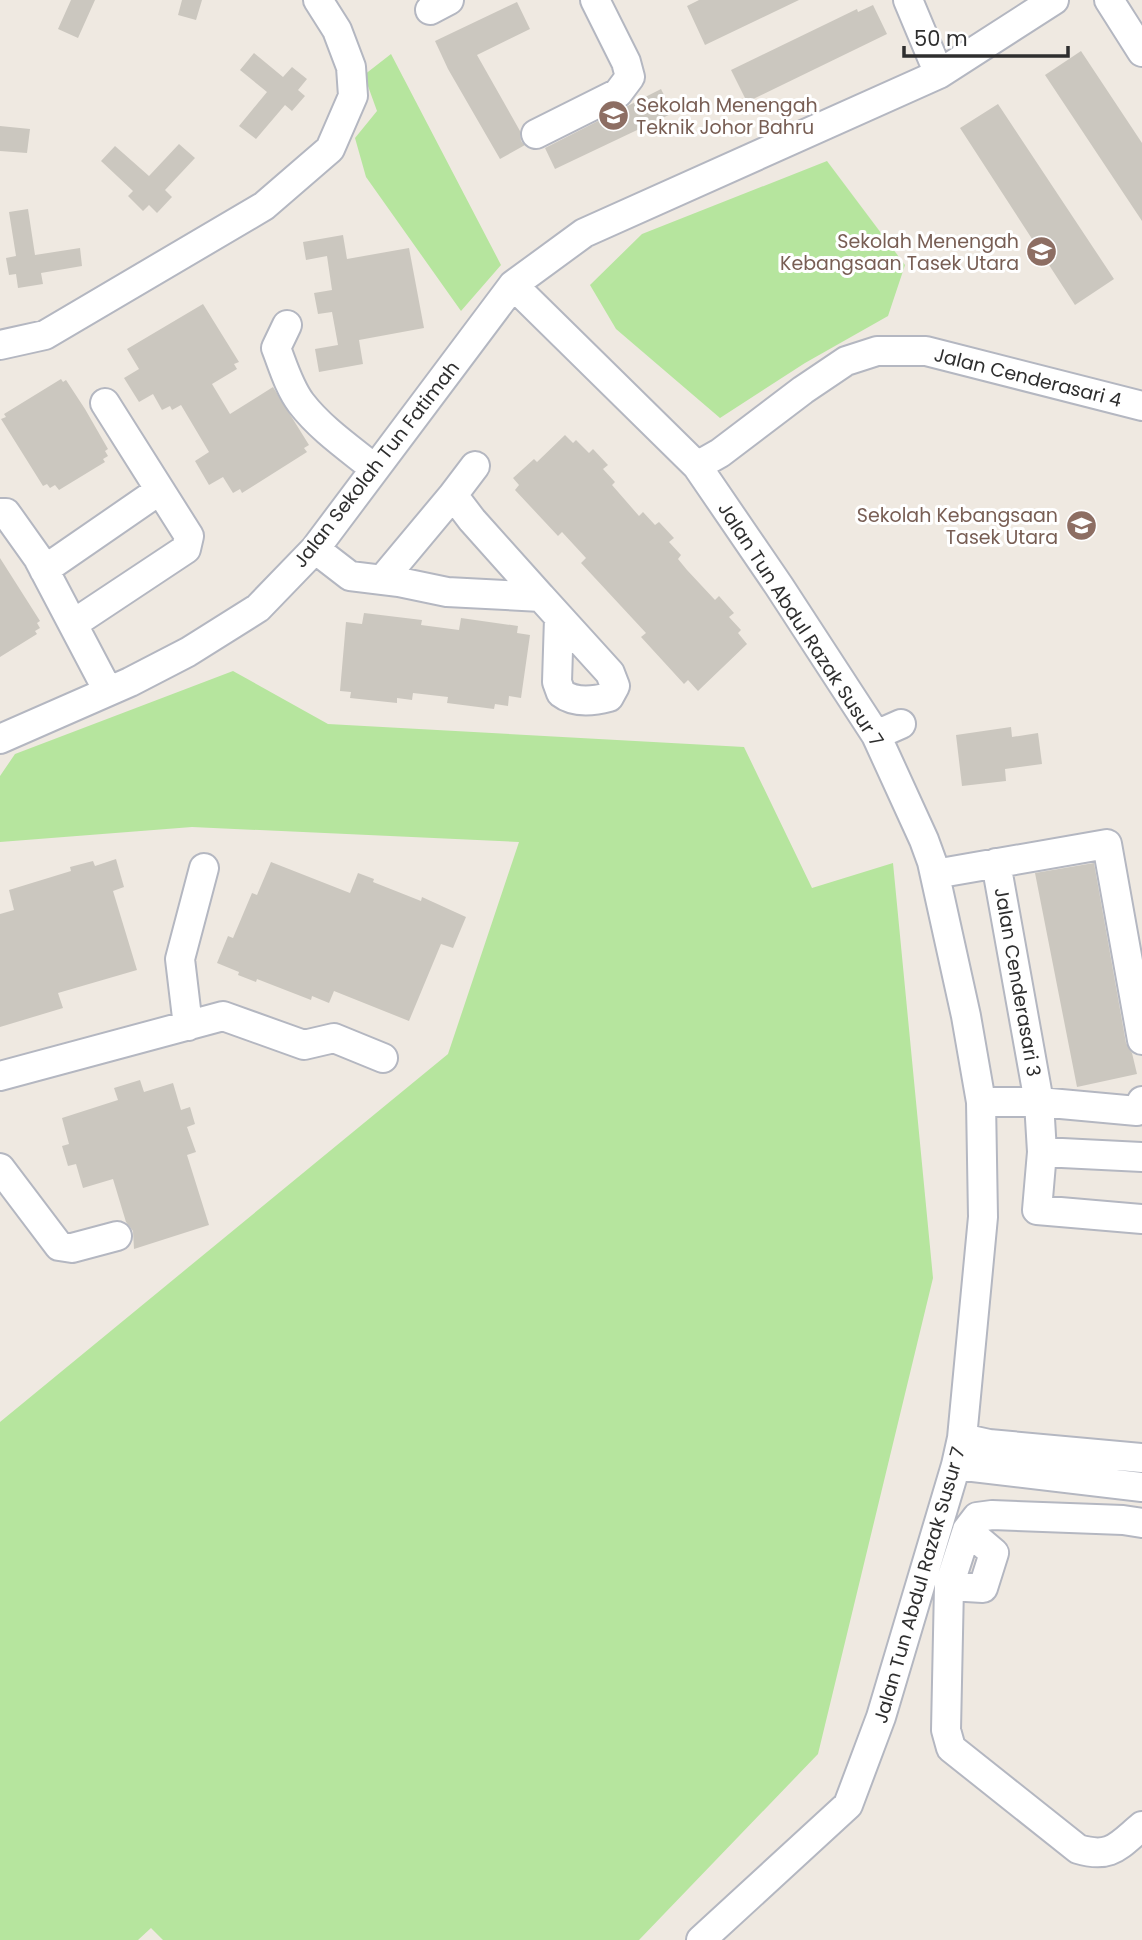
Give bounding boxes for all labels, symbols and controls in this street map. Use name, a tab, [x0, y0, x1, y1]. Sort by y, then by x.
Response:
scale bar	[904, 14, 1068, 58]
text: 50 m	[914, 24, 968, 53]
place label: Sekolah Menengah Teknik Johor Bahru	[636, 92, 818, 141]
school or university icon: Sekolah Menengah Teknik Johor Bahru	[596, 99, 630, 133]
place label: Sekolah Menengah Kebangsaan Tasek Utara	[780, 228, 1019, 277]
school or university icon: Sekolah Menengah Kebangsaan Tasek Utara	[1025, 235, 1059, 269]
street label: Jalan Cenderasari 4	[931, 341, 1125, 414]
street label: Jalan Sekolah Tun Fatimah	[287, 355, 466, 573]
street label: Jalan Tun Abdul Razak Susur 7	[711, 497, 890, 752]
place label: Sekolah Kebangsaan Tasek Utara	[857, 502, 1058, 551]
school or university icon: Sekolah Kebangsaan Tasek Utara	[1064, 509, 1098, 543]
street label: Jalan Cenderasari 3	[988, 885, 1047, 1079]
street label: Jalan Tun Abdul Razak Susur 7	[867, 1444, 972, 1727]

